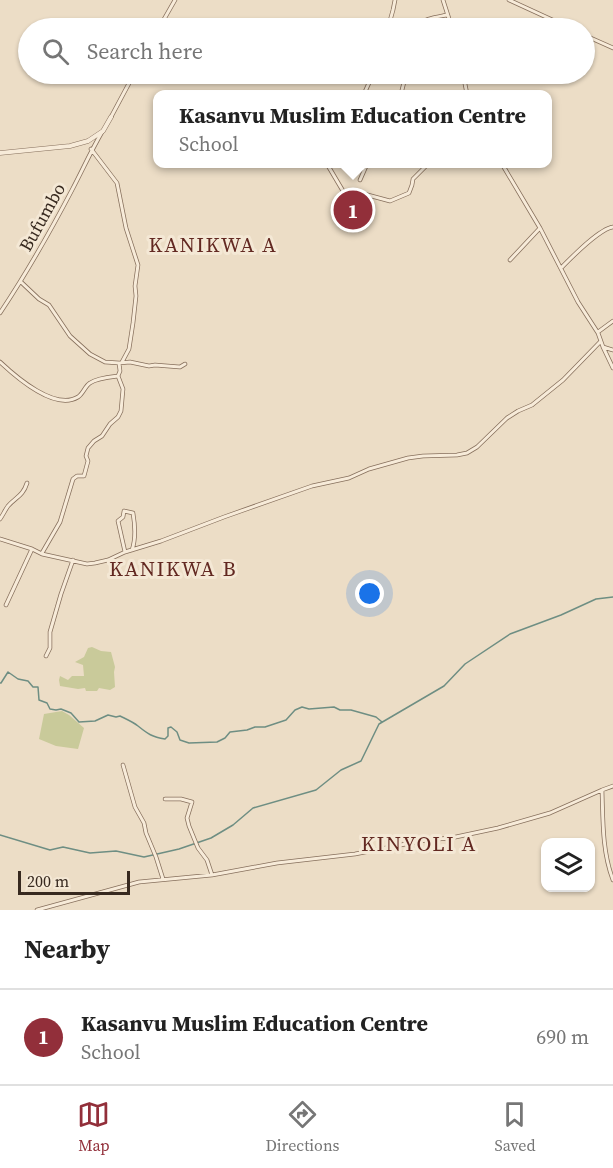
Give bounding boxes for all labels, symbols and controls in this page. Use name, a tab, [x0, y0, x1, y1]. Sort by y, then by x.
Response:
search box	[18, 18, 595, 84]
icon: search	[39, 35, 72, 68]
text: Search here	[87, 36, 203, 66]
popup	[153, 90, 552, 168]
text: Kasanvu Muslim Education Centre	[179, 100, 526, 130]
text: School	[179, 130, 239, 158]
street label: Bufumbo	[13, 178, 71, 256]
pin: 1	[334, 188, 372, 232]
district label: KANIKWA A	[149, 230, 277, 259]
district label: KANIKWA B	[109, 554, 237, 583]
your location	[355, 579, 384, 608]
district label: KINYOLI A	[361, 829, 477, 858]
map controls	[541, 838, 595, 892]
button: layers	[541, 838, 595, 892]
scale bar	[18, 868, 130, 896]
text: 200 m	[27, 870, 69, 892]
text: Nearby	[24, 931, 110, 967]
text: Kasanvu Muslim Education Centre	[81, 1008, 428, 1038]
text: 1	[38, 1023, 49, 1051]
text: 690 m	[536, 1023, 589, 1051]
text: School	[81, 1038, 141, 1066]
tab: Map	[77, 1098, 110, 1156]
tab: Directions	[265, 1098, 340, 1156]
tab: Saved	[494, 1098, 536, 1156]

